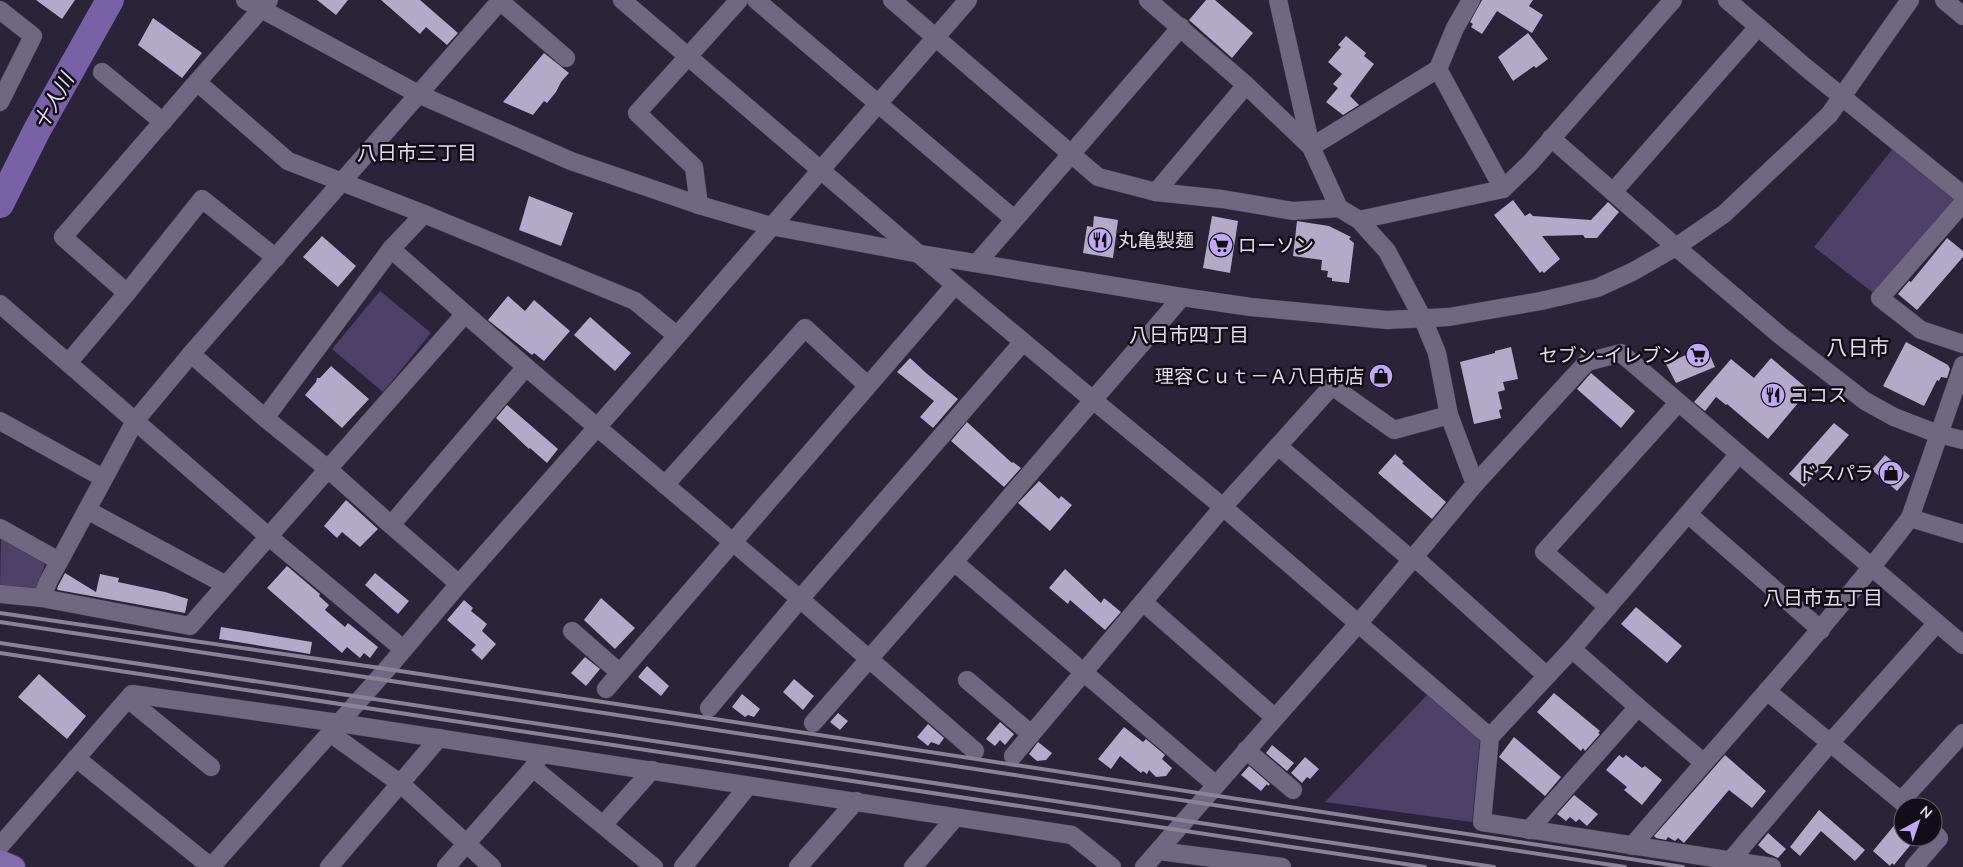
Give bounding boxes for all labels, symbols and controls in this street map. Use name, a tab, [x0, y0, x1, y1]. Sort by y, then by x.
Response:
water label: 十人川	[28, 67, 79, 133]
district label: 八日市三丁目	[357, 140, 477, 165]
restaurant icon: 丸亀製麺	[1087, 227, 1113, 253]
place label: 丸亀製麺	[1118, 228, 1194, 252]
supermarket icon: ローソン	[1208, 232, 1234, 258]
place label: ローソン	[1238, 233, 1314, 257]
district label: 八日市四丁目	[1129, 322, 1249, 347]
district label: 八日市	[1827, 334, 1890, 360]
supermarket icon: セブン-イレブン	[1685, 342, 1711, 368]
place label: セブン-イレブン	[1539, 343, 1680, 367]
shop icon: 理容Ｃｕｔ－Ａ八日市店	[1368, 363, 1394, 389]
place label: 理容Ｃｕｔ－Ａ八日市店	[1155, 364, 1364, 388]
restaurant icon: ココス	[1760, 382, 1786, 408]
place label: ココス	[1790, 383, 1847, 407]
shop icon: ドスパラ	[1878, 460, 1904, 486]
place label: ドスパラ	[1798, 461, 1874, 485]
district label: 八日市五丁目	[1763, 585, 1883, 610]
north arrow	[1893, 797, 1943, 847]
text: N	[1917, 802, 1936, 822]

